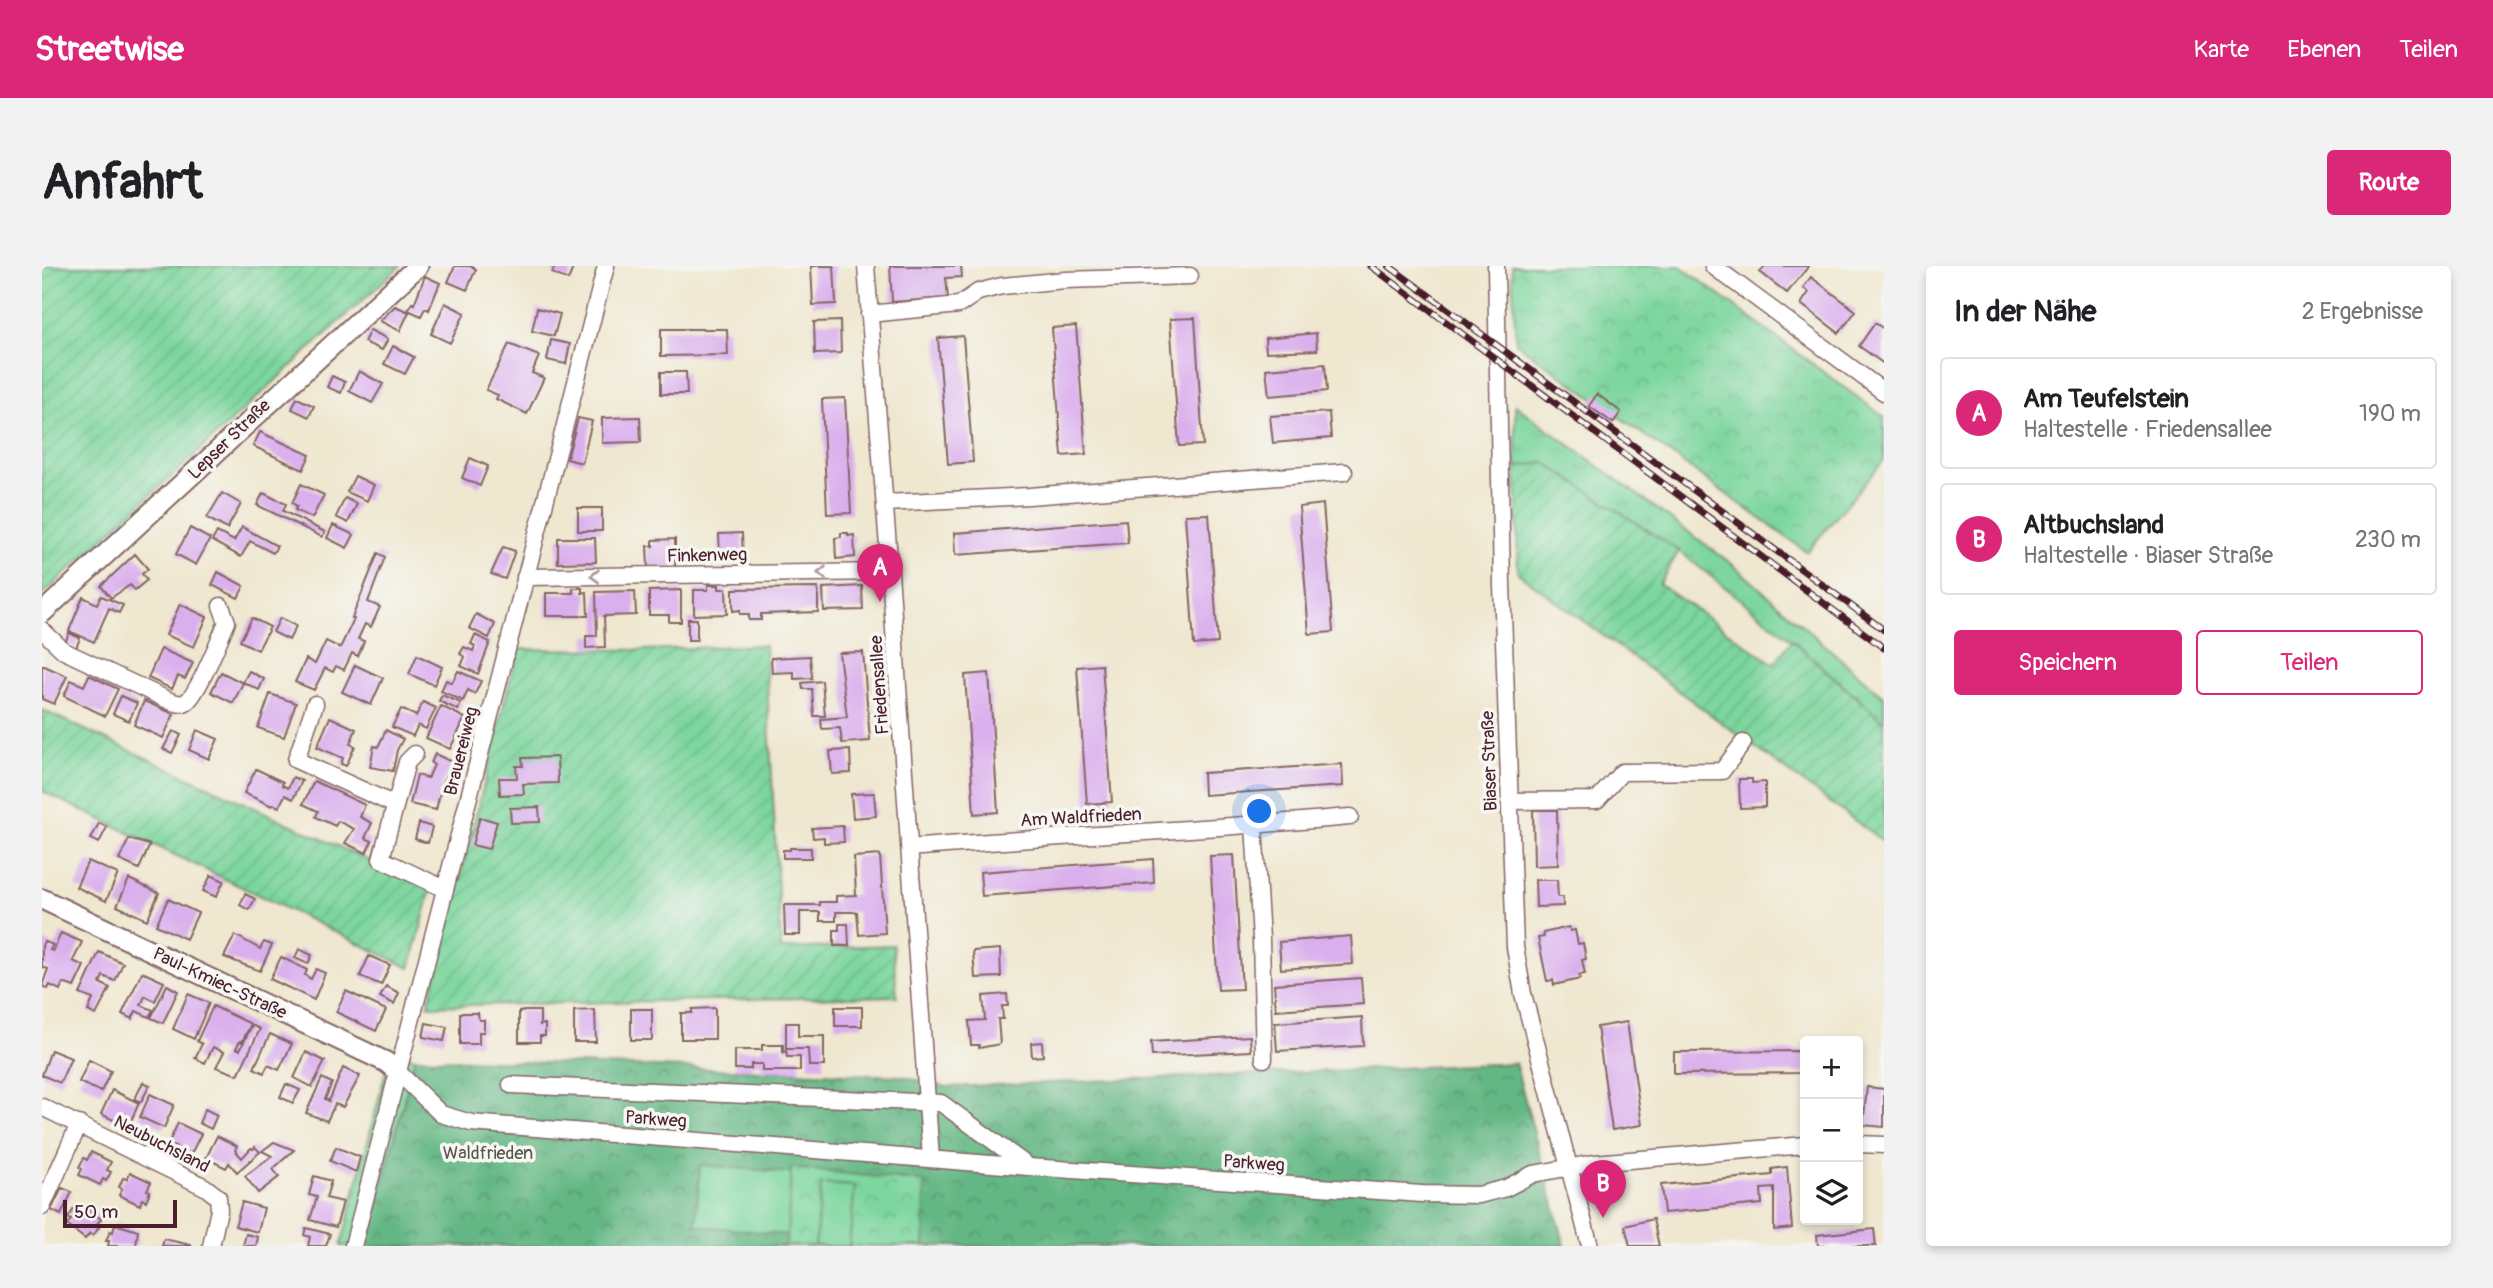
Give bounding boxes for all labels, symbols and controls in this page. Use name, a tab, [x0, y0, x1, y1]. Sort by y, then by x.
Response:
text: Streetwise	[35, 29, 184, 70]
text: Karte	[2194, 35, 2249, 64]
text: Ebenen	[2287, 35, 2361, 64]
text: Teilen	[2399, 35, 2458, 64]
button: Route	[2327, 150, 2451, 215]
text: Anfahrt	[42, 152, 202, 213]
text: In der Nähe	[1954, 293, 2096, 330]
text: 2 Ergebnisse	[2302, 297, 2423, 326]
text: Am Teufelstein	[2023, 383, 2189, 415]
street label: Lepser Straße	[183, 394, 276, 484]
text: A	[1972, 399, 1986, 428]
text: 190 m	[2359, 399, 2421, 428]
text: Haltestelle · Friedensallee	[2023, 415, 2272, 444]
text: Altbuchsland	[2023, 509, 2164, 541]
text: B	[1972, 525, 1986, 554]
text: 230 m	[2355, 525, 2421, 554]
text: Haltestelle · Biaser Straße	[2023, 541, 2273, 570]
street label: Finkenweg	[667, 543, 747, 568]
pin: A	[857, 544, 903, 602]
one-way arrow	[816, 565, 827, 580]
one-way arrow	[589, 568, 599, 584]
button: Speichern	[1954, 630, 2182, 695]
button: Teilen	[2196, 630, 2423, 695]
street label: Friedensallee	[865, 634, 894, 735]
street label: Brauereiweg	[439, 704, 484, 798]
street label: Biaser Straße	[1476, 710, 1503, 811]
your location	[1242, 794, 1276, 828]
street label: Am Waldfrieden	[1020, 803, 1142, 832]
street label: Paul-Kmiec-Straße	[149, 942, 291, 1025]
map controls	[1800, 1036, 1863, 1225]
button: +	[1800, 1036, 1863, 1099]
button: −	[1800, 1099, 1863, 1162]
street label: Parkweg	[624, 1106, 687, 1133]
street label: Neubuchsland	[110, 1110, 214, 1178]
park label: Waldfrieden	[443, 1142, 533, 1165]
street label: Parkweg	[1222, 1150, 1285, 1177]
pin: B	[1580, 1160, 1626, 1218]
button: layers	[1800, 1162, 1863, 1225]
scale bar	[63, 1197, 177, 1229]
text: 50 m	[74, 1200, 118, 1224]

